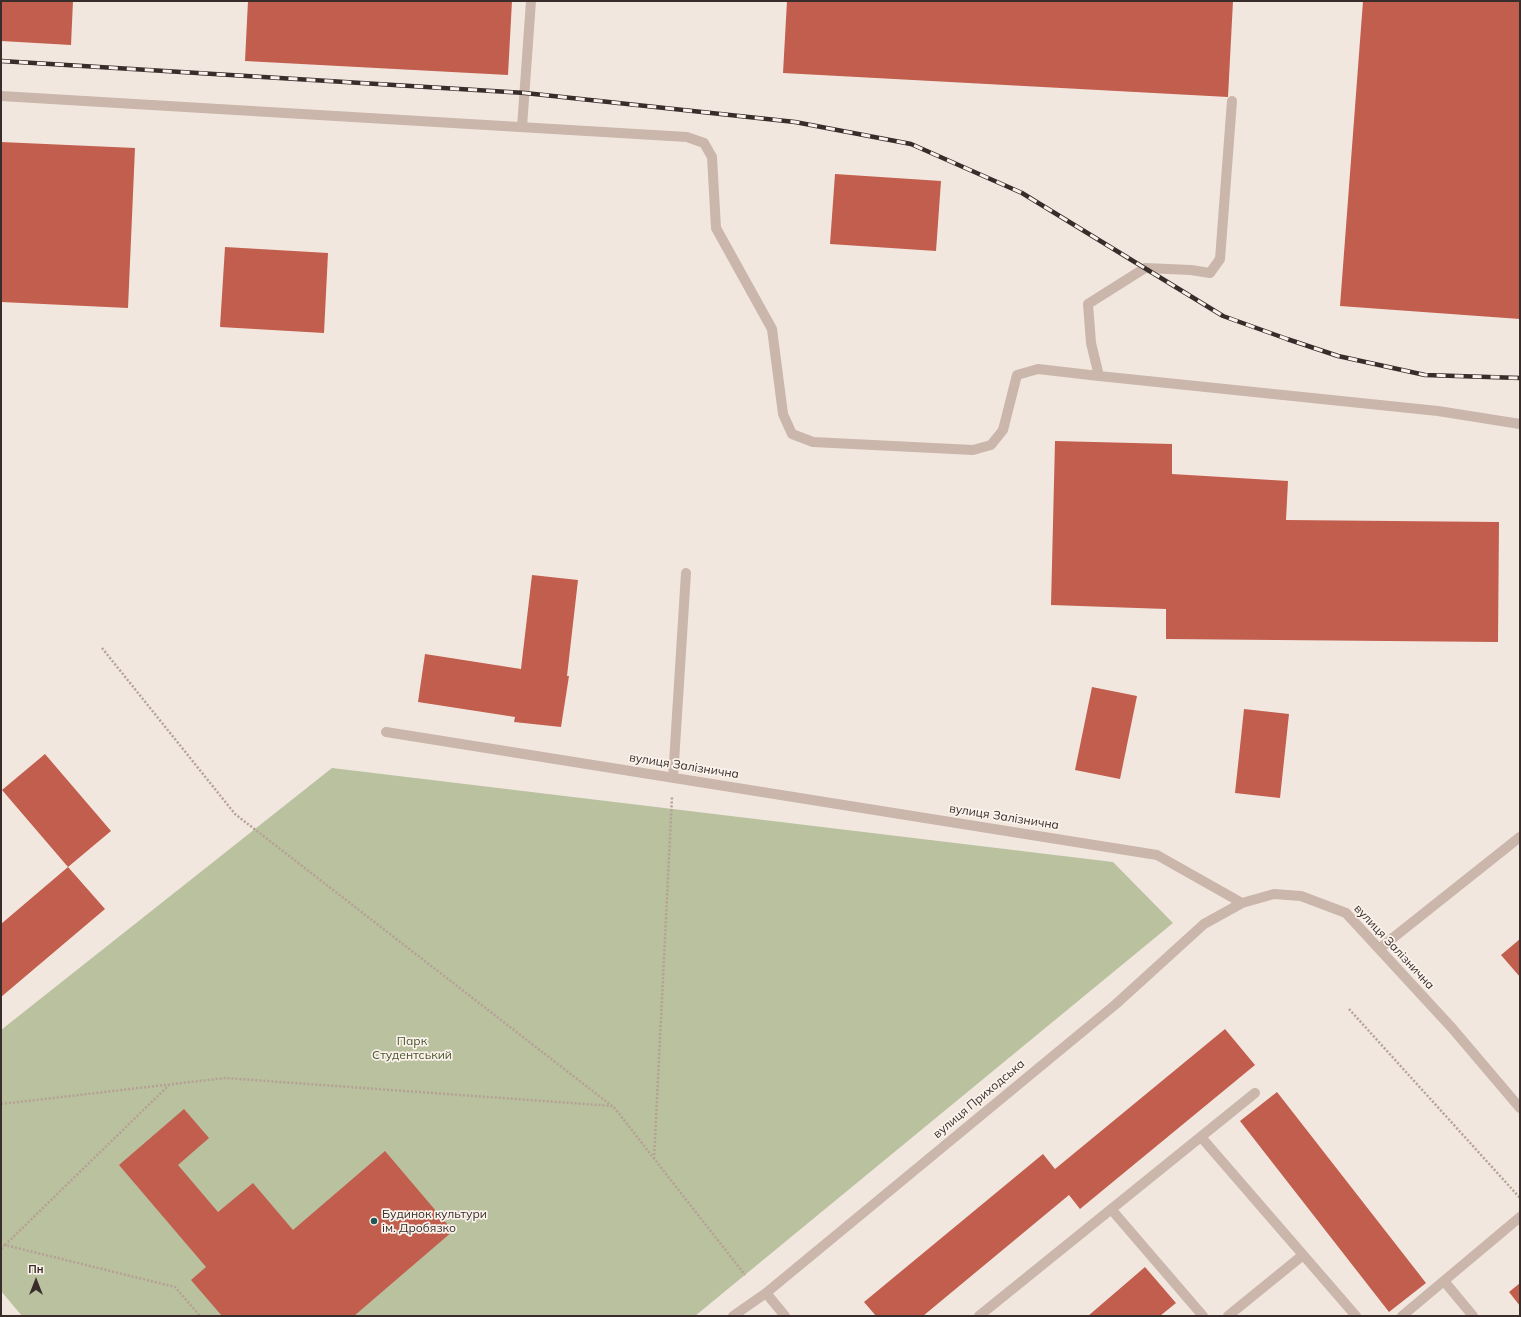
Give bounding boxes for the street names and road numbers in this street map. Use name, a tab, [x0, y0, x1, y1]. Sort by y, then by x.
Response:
street label: вулиця Залізнична	[628, 750, 740, 782]
street label: вулиця Залізнична	[948, 801, 1060, 833]
street label: вулиця Залізнична	[1351, 902, 1437, 992]
street label: вулиця Приходська	[930, 1057, 1028, 1141]

